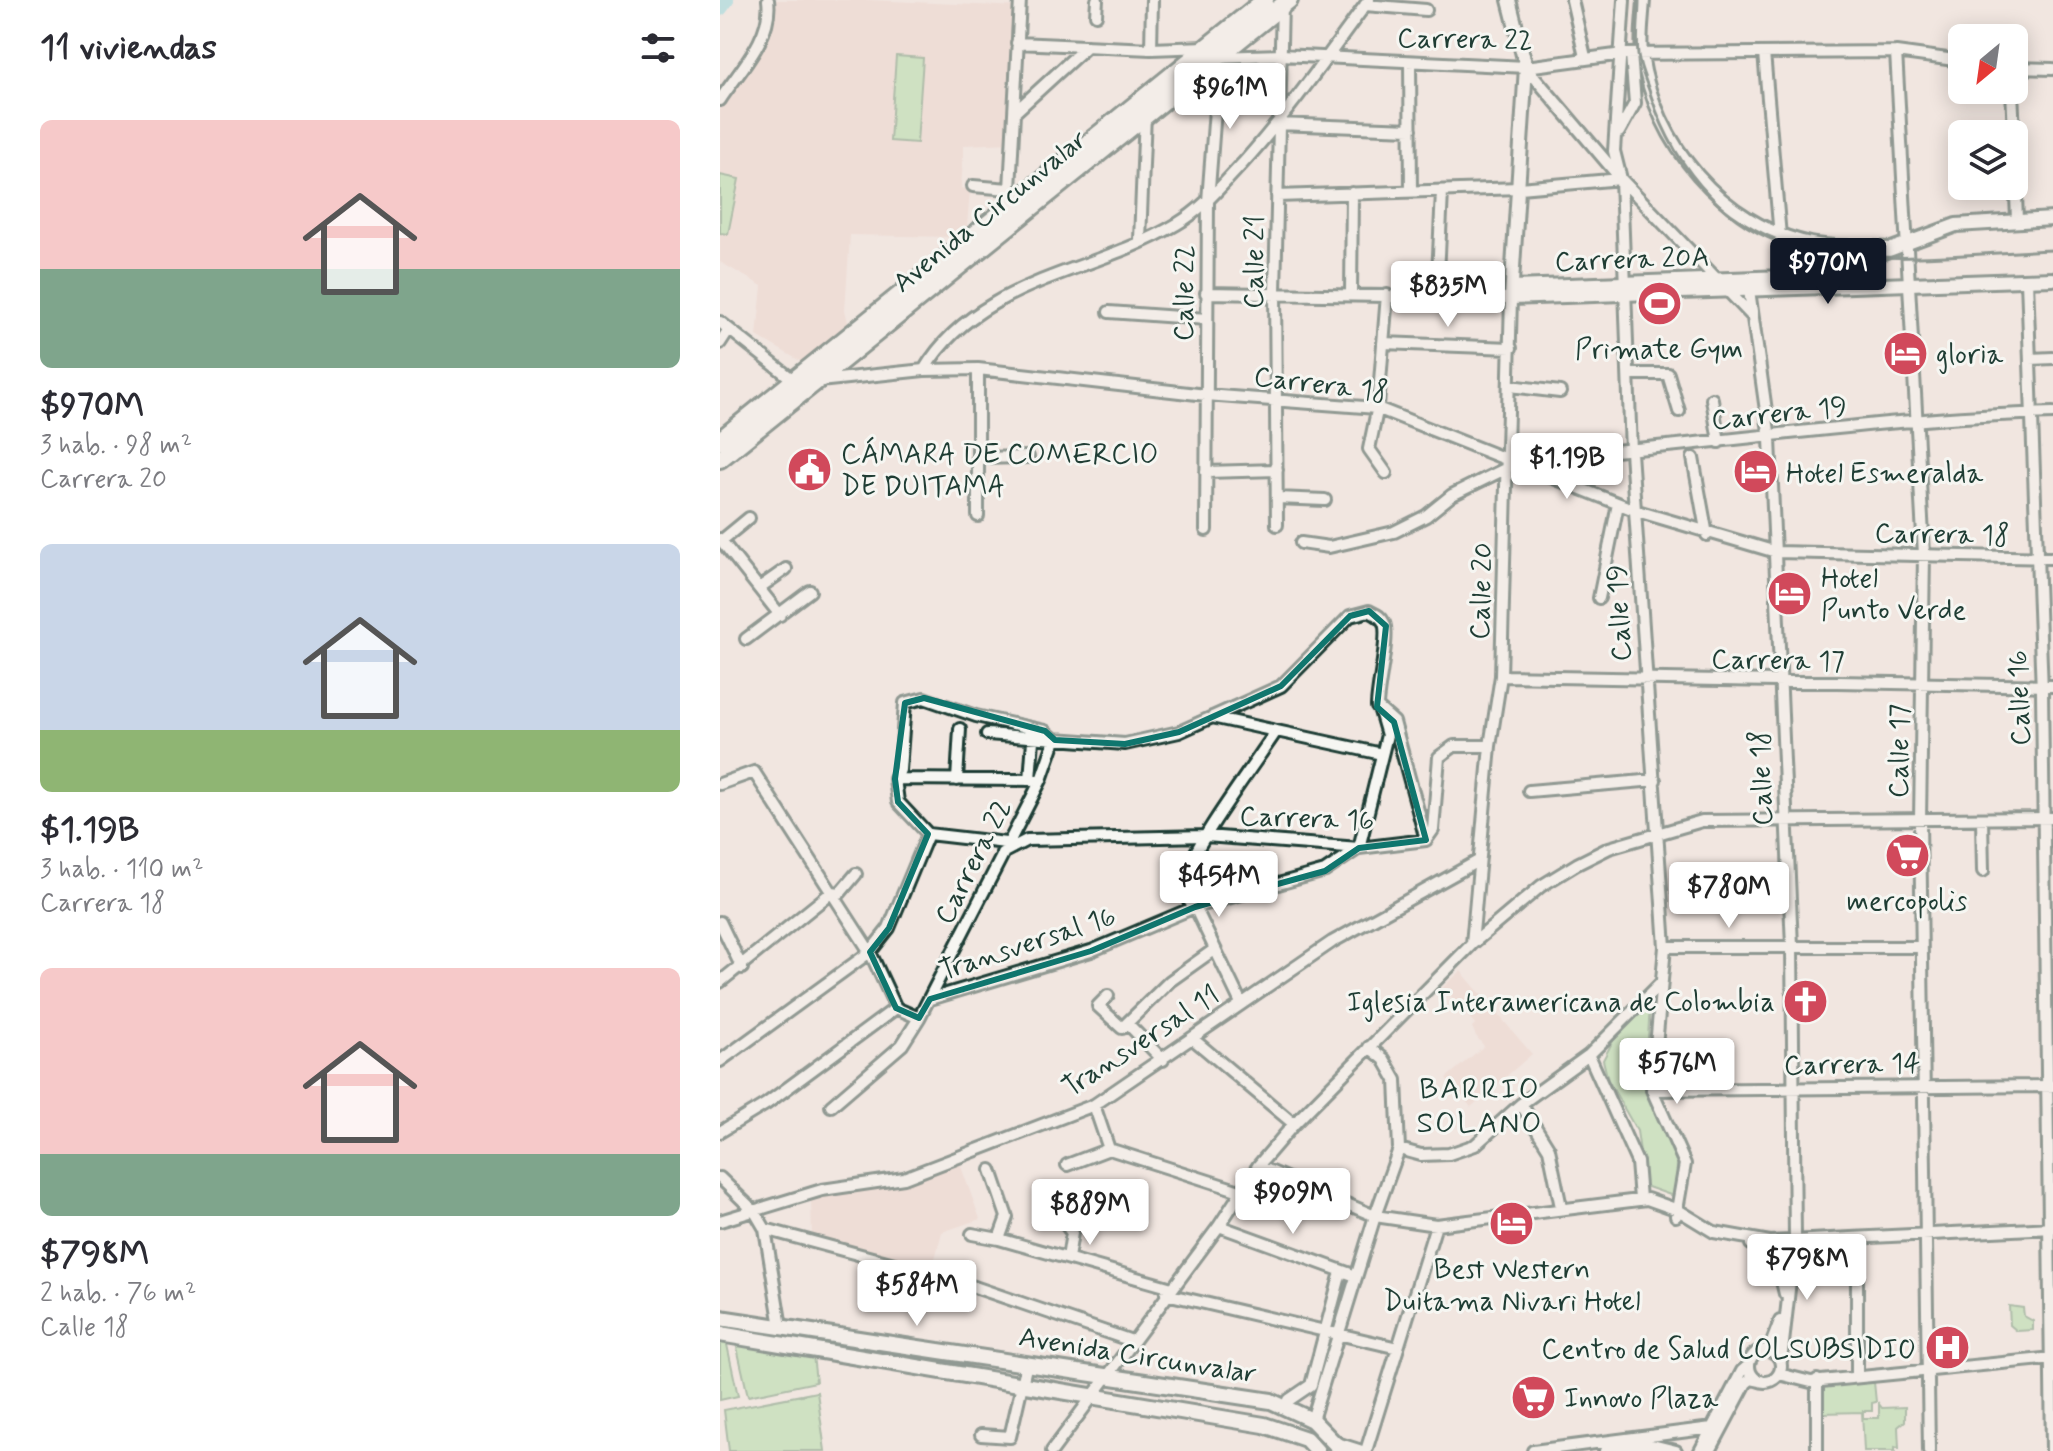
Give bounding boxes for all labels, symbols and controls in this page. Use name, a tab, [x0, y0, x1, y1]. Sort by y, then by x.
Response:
street label: Carrera 22	[1397, 21, 1533, 60]
north arrow	[1948, 24, 2028, 104]
map controls	[1948, 24, 2028, 200]
text: 11 viviendas	[40, 26, 217, 71]
icon: filters	[636, 26, 680, 70]
pin: $961M	[1174, 63, 1286, 131]
text: $961M	[1192, 72, 1268, 106]
button: layers	[1948, 120, 2028, 200]
street label: Avenida Circunvalar	[886, 122, 1096, 302]
icon: home	[288, 172, 432, 316]
street label: Calle 21	[1236, 215, 1275, 309]
pin: $970M	[1772, 238, 1884, 306]
street label: Carrera 20A	[1554, 239, 1710, 282]
street label: Calle 22	[1166, 245, 1205, 341]
text: $970M	[1788, 247, 1868, 281]
pin: $835M	[1392, 261, 1504, 329]
text: $835M	[1409, 270, 1487, 304]
sports icon: Primate Gym	[1635, 280, 1683, 328]
hotel icon: gloria	[1881, 329, 1929, 377]
place label: Primate Gym	[1575, 332, 1743, 369]
place label: gloria	[1936, 337, 2004, 374]
street label: Carrera 18	[1252, 359, 1390, 412]
text: $970M	[40, 384, 144, 429]
street label: Carrera 19	[1710, 389, 1849, 440]
text: 3 hab. · 98 m²	[40, 429, 192, 463]
pin: $1.19B	[1502, 433, 1632, 501]
place label: CÁMARA DE COMERCIO DE DUITAMA	[841, 436, 1158, 506]
text: $1.19B	[1529, 442, 1605, 476]
public building icon: CÁMARA DE COMERCIO DE DUITAMA	[786, 445, 834, 493]
hotel icon: Hotel Esmeralda	[1731, 448, 1779, 496]
place label: Hotel Esmeralda	[1786, 456, 1983, 493]
text: Carrera 20	[40, 463, 167, 497]
street label: Carrera 18	[1874, 516, 2010, 555]
street label: Calle 20	[1462, 542, 1503, 640]
place label: Hotel Punto Verde	[1821, 561, 1966, 630]
street label: Calle 19	[1599, 563, 1642, 662]
hotel icon: Hotel Punto Verde	[1766, 569, 1814, 617]
icon: home	[288, 596, 432, 740]
street label: Carrera 17	[1711, 642, 1845, 681]
street label: Calle 16	[2000, 649, 2041, 746]
street label: Calle 17	[1881, 704, 1920, 799]
street label: Calle 18	[1742, 729, 1783, 826]
street label: Carrera 22	[927, 793, 1021, 931]
street label: Carrera 16	[1239, 799, 1375, 840]
text: $1.19B	[40, 808, 139, 853]
supermarket icon: mercopolis	[1883, 831, 1931, 879]
pin: $454M	[1163, 851, 1275, 919]
text: 3 hab. · 110 m²	[40, 853, 203, 887]
text: $454M	[1178, 860, 1260, 894]
pin: $780M	[1673, 862, 1785, 930]
text: $780M	[1687, 871, 1771, 905]
place label: mercopolis	[1847, 884, 1967, 921]
text: Carrera 18	[40, 887, 165, 921]
street label: Transversal 16	[935, 898, 1121, 990]
church icon: Iglesia Interamericana de Colombia	[1782, 977, 1830, 1025]
street label: Transversal 11	[1056, 978, 1227, 1107]
place label: Iglesia Interamericana de Colombia	[1347, 985, 1775, 1022]
icon: home	[288, 1020, 432, 1164]
pin: $576M	[1621, 1038, 1733, 1106]
street label: Carrera 14	[1784, 1046, 1921, 1085]
text: $576M	[1637, 1047, 1717, 1081]
district label: BARRIO SOLANO	[1416, 1070, 1544, 1143]
pin: $909M	[1237, 1168, 1349, 1236]
text: $909M	[1253, 1177, 1333, 1211]
pin: $889M	[1034, 1179, 1146, 1247]
text: $889M	[1050, 1188, 1130, 1222]
hotel icon: Best Western Duitama Nivari Hotel	[1488, 1199, 1536, 1247]
text: $798M	[40, 1232, 149, 1277]
pin: $798M	[1751, 1234, 1863, 1302]
text: $798M	[1765, 1243, 1849, 1277]
place label: Best Western Duitama Nivari Hotel	[1383, 1252, 1641, 1321]
pin: $584M	[861, 1260, 973, 1328]
text: $584M	[875, 1269, 959, 1303]
text: 2 hab. · 76 m²	[40, 1277, 196, 1311]
text: Calle 18	[40, 1311, 129, 1345]
street label: Avenida Circunvalar	[1016, 1319, 1259, 1394]
hospital icon: Centro de Salud COLSUBSIDIO	[1923, 1324, 1971, 1372]
place label: Centro de Salud COLSUBSIDIO	[1541, 1332, 1916, 1369]
supermarket icon: Innovo Plaza	[1509, 1373, 1557, 1421]
place label: Innovo Plaza	[1564, 1381, 1719, 1418]

